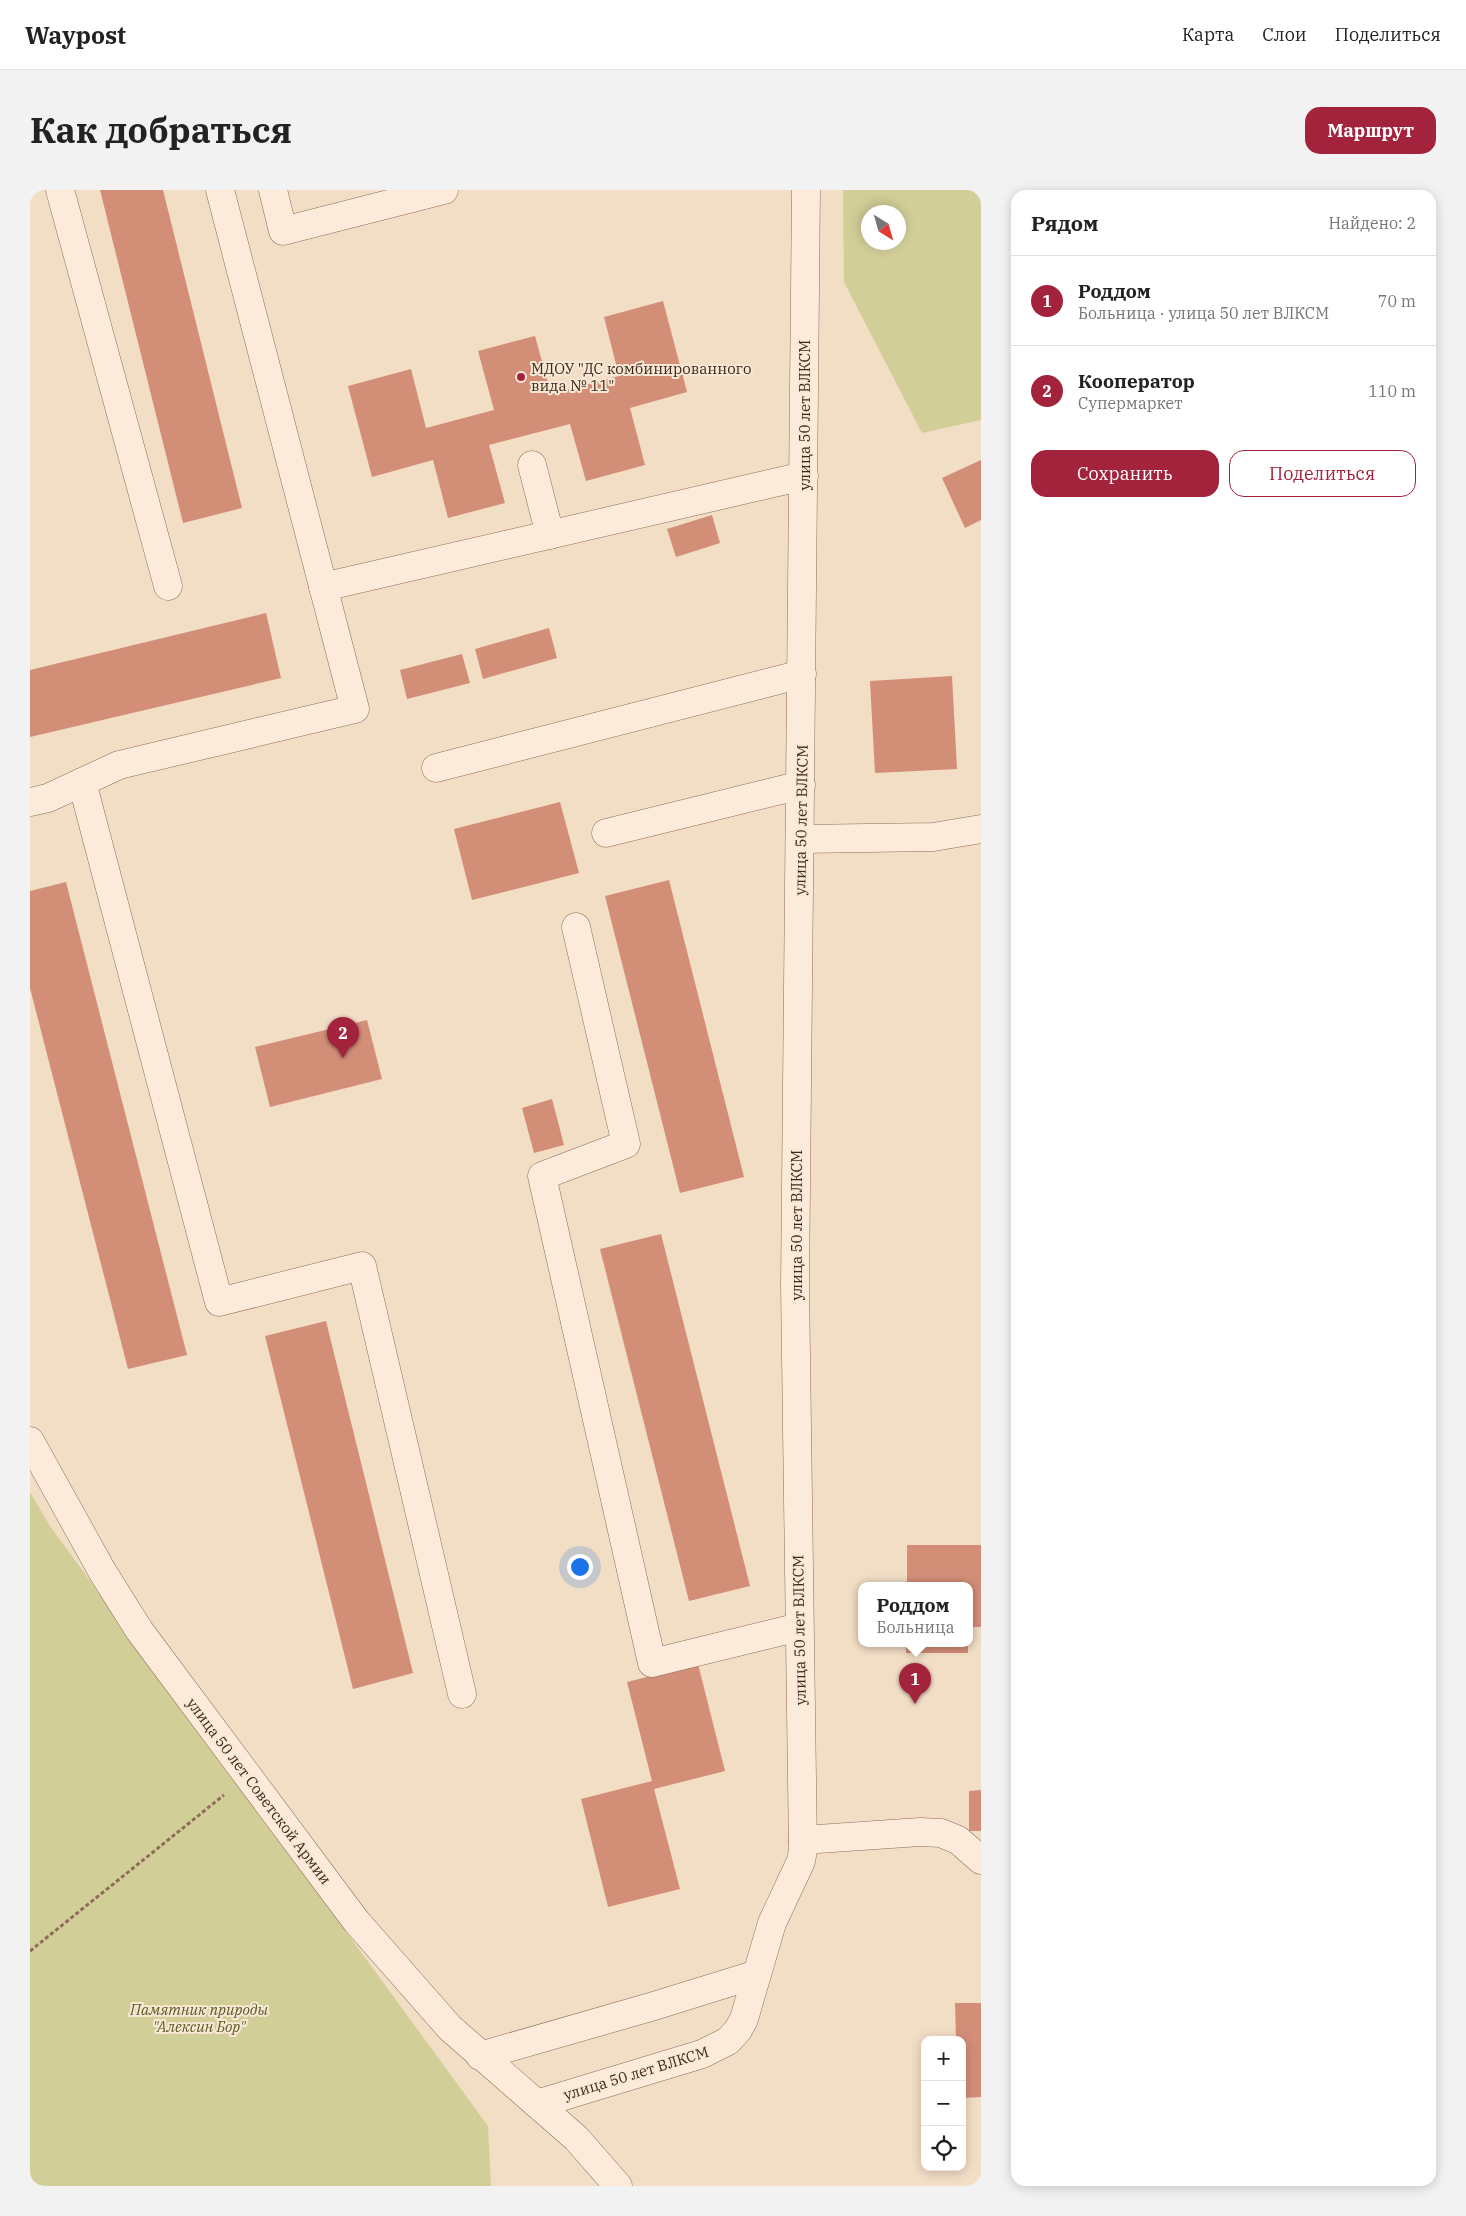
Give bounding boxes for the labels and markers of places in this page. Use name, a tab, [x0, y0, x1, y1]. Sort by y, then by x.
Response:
place label: МДОУ "ДС комбинированного вида № 11"	[531, 359, 751, 395]
marker: МДОУ "ДС комбинированного вида № 11"	[515, 371, 527, 383]
pin: 2	[327, 1017, 359, 1058]
pin: 1	[899, 1663, 931, 1704]

